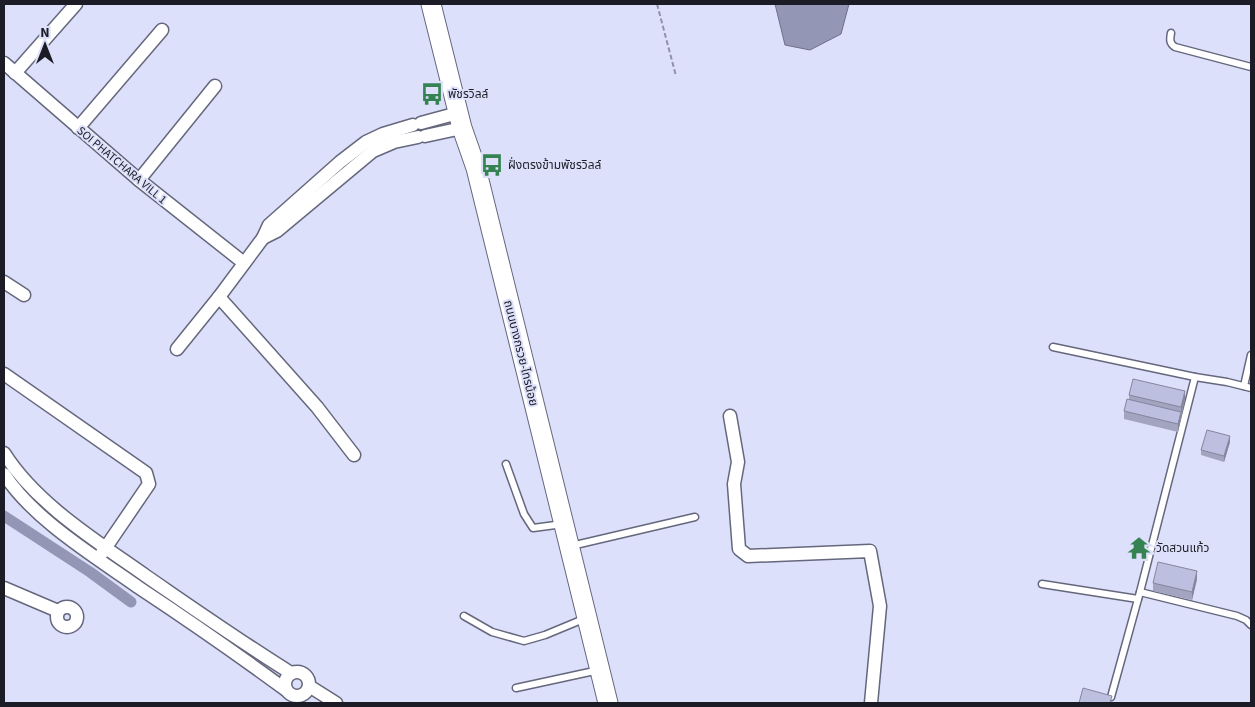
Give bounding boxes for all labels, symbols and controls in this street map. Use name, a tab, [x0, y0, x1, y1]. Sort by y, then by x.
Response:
north arrow	[20, 20, 70, 70]
text: N	[40, 23, 50, 43]
bus stop icon: พัชรวิลล์	[419, 81, 445, 107]
place label: พัชรวิลล์	[448, 86, 488, 103]
street label: SOI PHATCHARA VILL 1	[73, 123, 170, 208]
bus stop icon: ฝั่งตรงข้ามพัชรวิลล์	[479, 152, 505, 178]
place label: ฝั่งตรงข้ามพัชรวิลล์	[508, 156, 601, 174]
street label: ถนนบางกรวย-ไทรน้อย	[499, 298, 542, 408]
temple icon: วัดสวนแก้ว	[1126, 535, 1152, 561]
place label: วัดสวนแก้ว	[1156, 540, 1209, 557]

